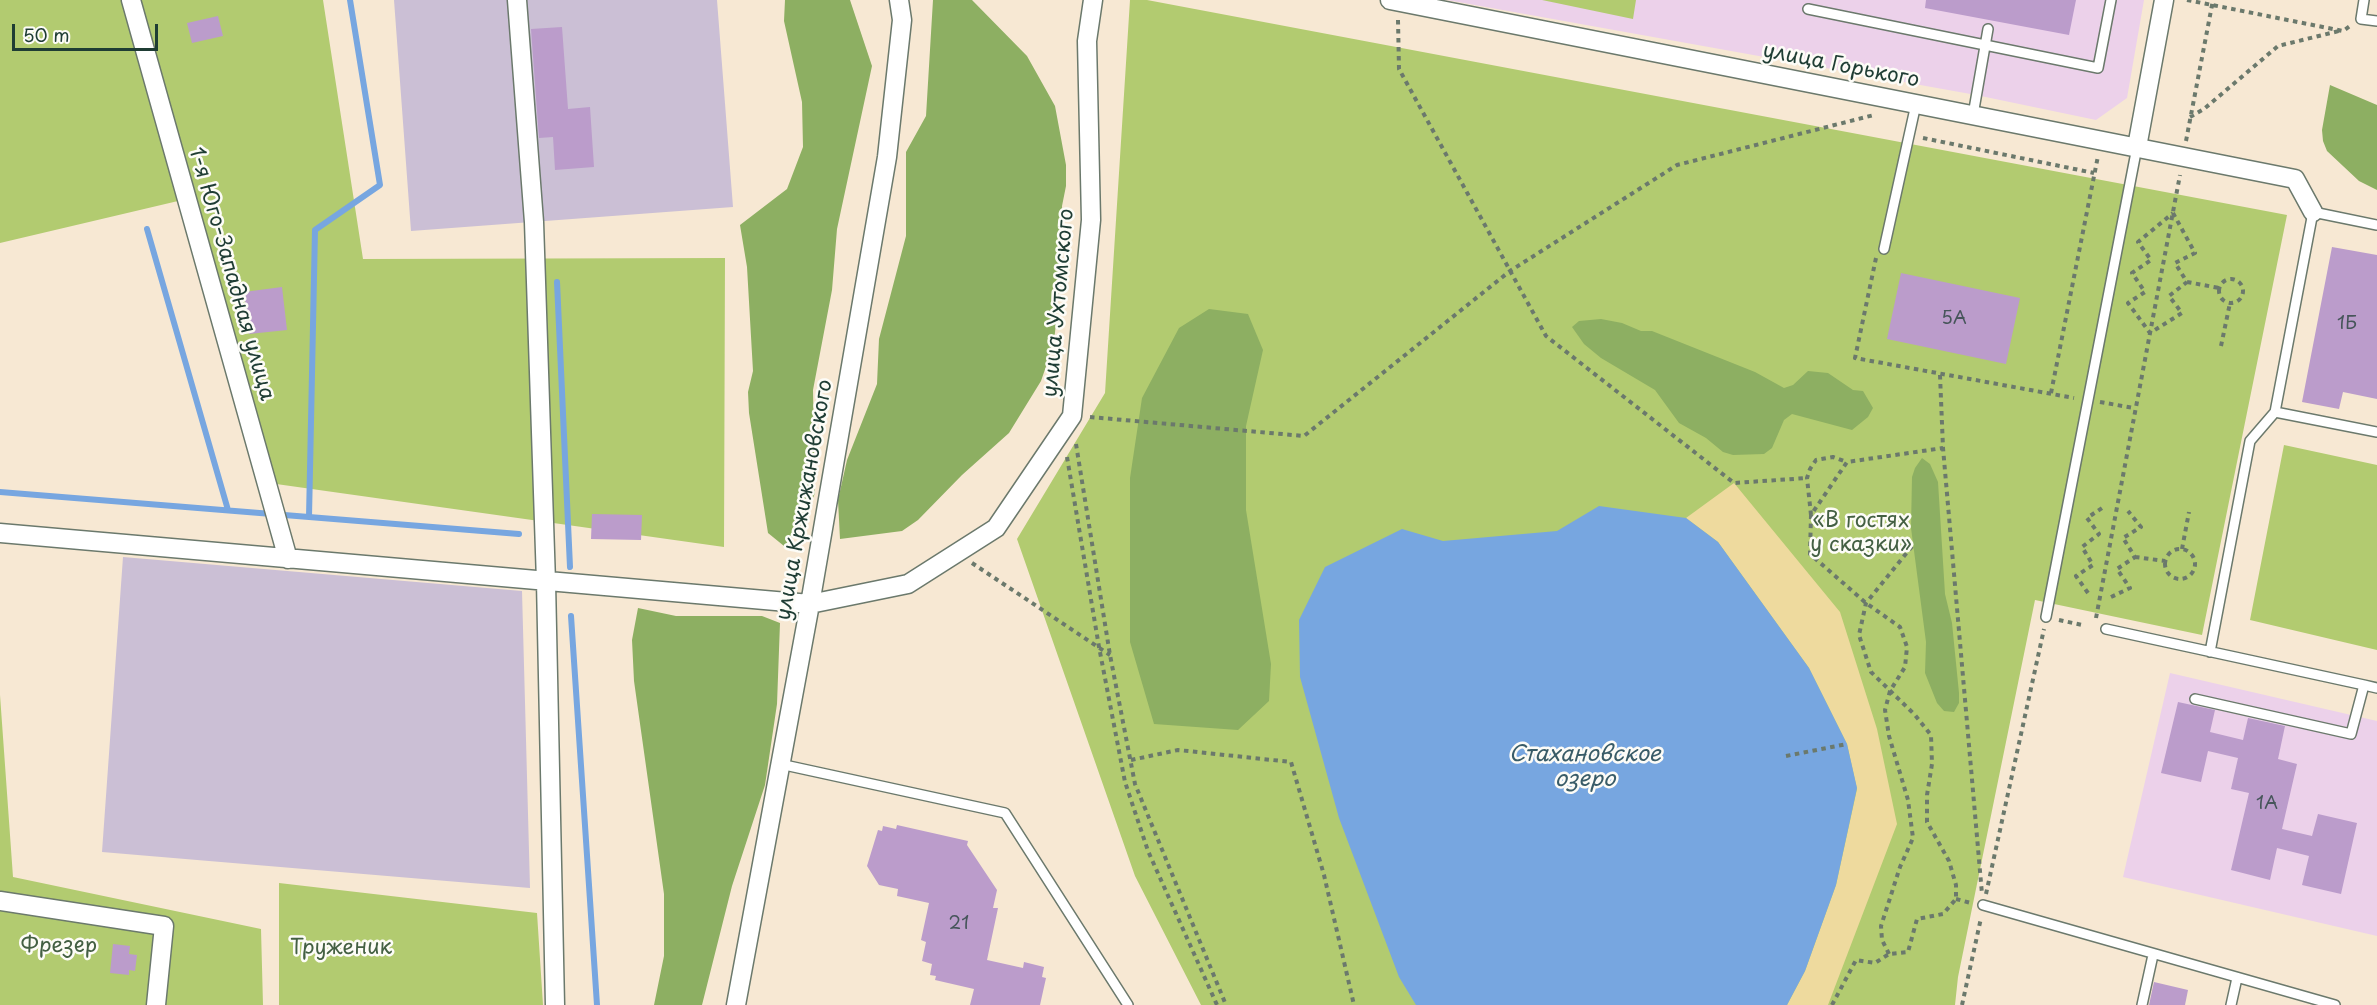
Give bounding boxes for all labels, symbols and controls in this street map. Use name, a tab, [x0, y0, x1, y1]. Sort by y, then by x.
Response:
scale bar	[15, 12, 160, 50]
text: 50 m	[23, 21, 70, 48]
street label: улица Горького	[1760, 38, 1922, 94]
street label: 1-я Юго-Западная улица	[183, 144, 279, 404]
street label: улица Ухтомского	[1038, 208, 1080, 398]
house number: 5А	[1941, 308, 1967, 330]
house number: 1Б	[2337, 313, 2357, 335]
street label: улица Кржижановского	[771, 378, 839, 622]
park label: «В гостях у сказки»	[1810, 508, 1912, 558]
water label: Стахановское озеро	[1509, 742, 1661, 794]
house number: 1А	[2256, 793, 2278, 815]
house number: 21	[949, 913, 969, 935]
park label: Фрезер	[21, 933, 97, 959]
park label: Труженик	[290, 935, 392, 961]

